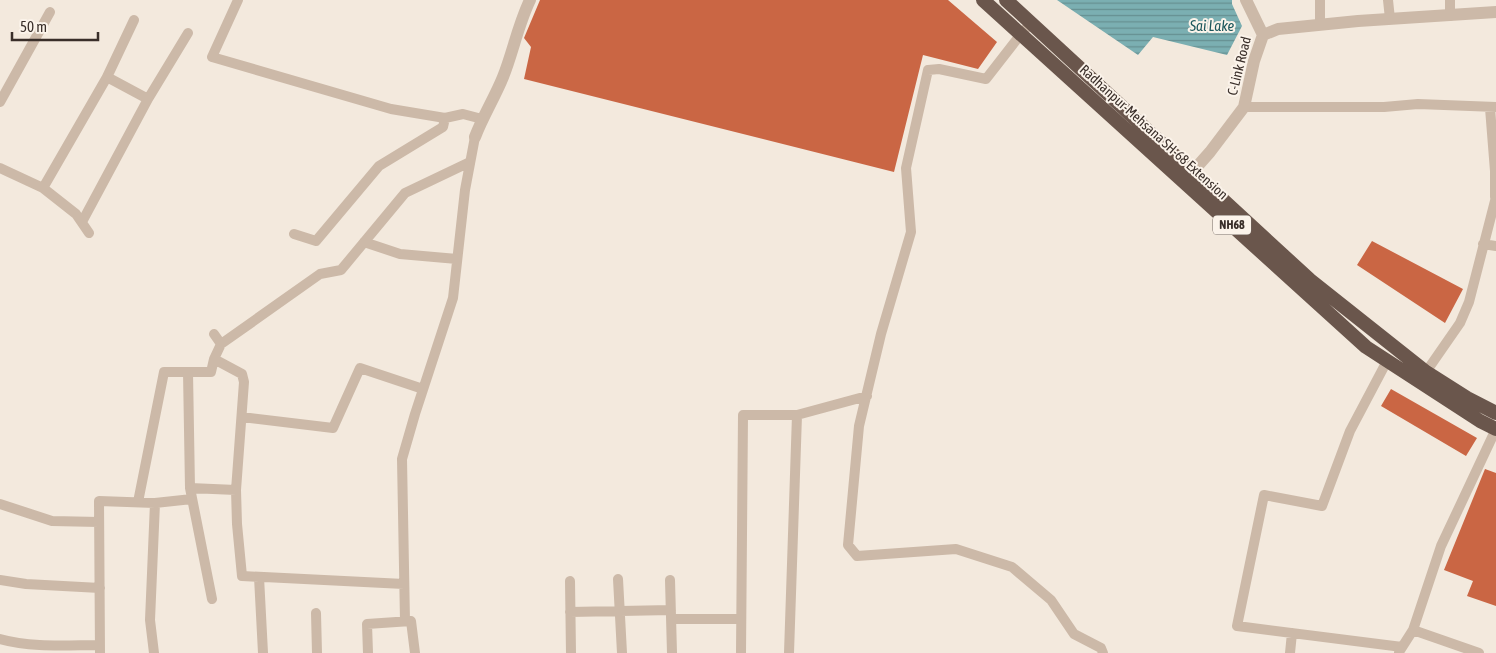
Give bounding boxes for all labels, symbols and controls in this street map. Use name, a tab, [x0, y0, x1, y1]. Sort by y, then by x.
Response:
scale bar	[12, 10, 99, 42]
water label: Sai Lake	[1189, 17, 1235, 34]
text: 50 m	[20, 18, 47, 35]
street label: C-Link Road	[1224, 35, 1254, 97]
street label: Radhanpur-Mehsana SH-68 Extension	[1077, 61, 1231, 203]
road number: NH68	[1213, 216, 1251, 234]

